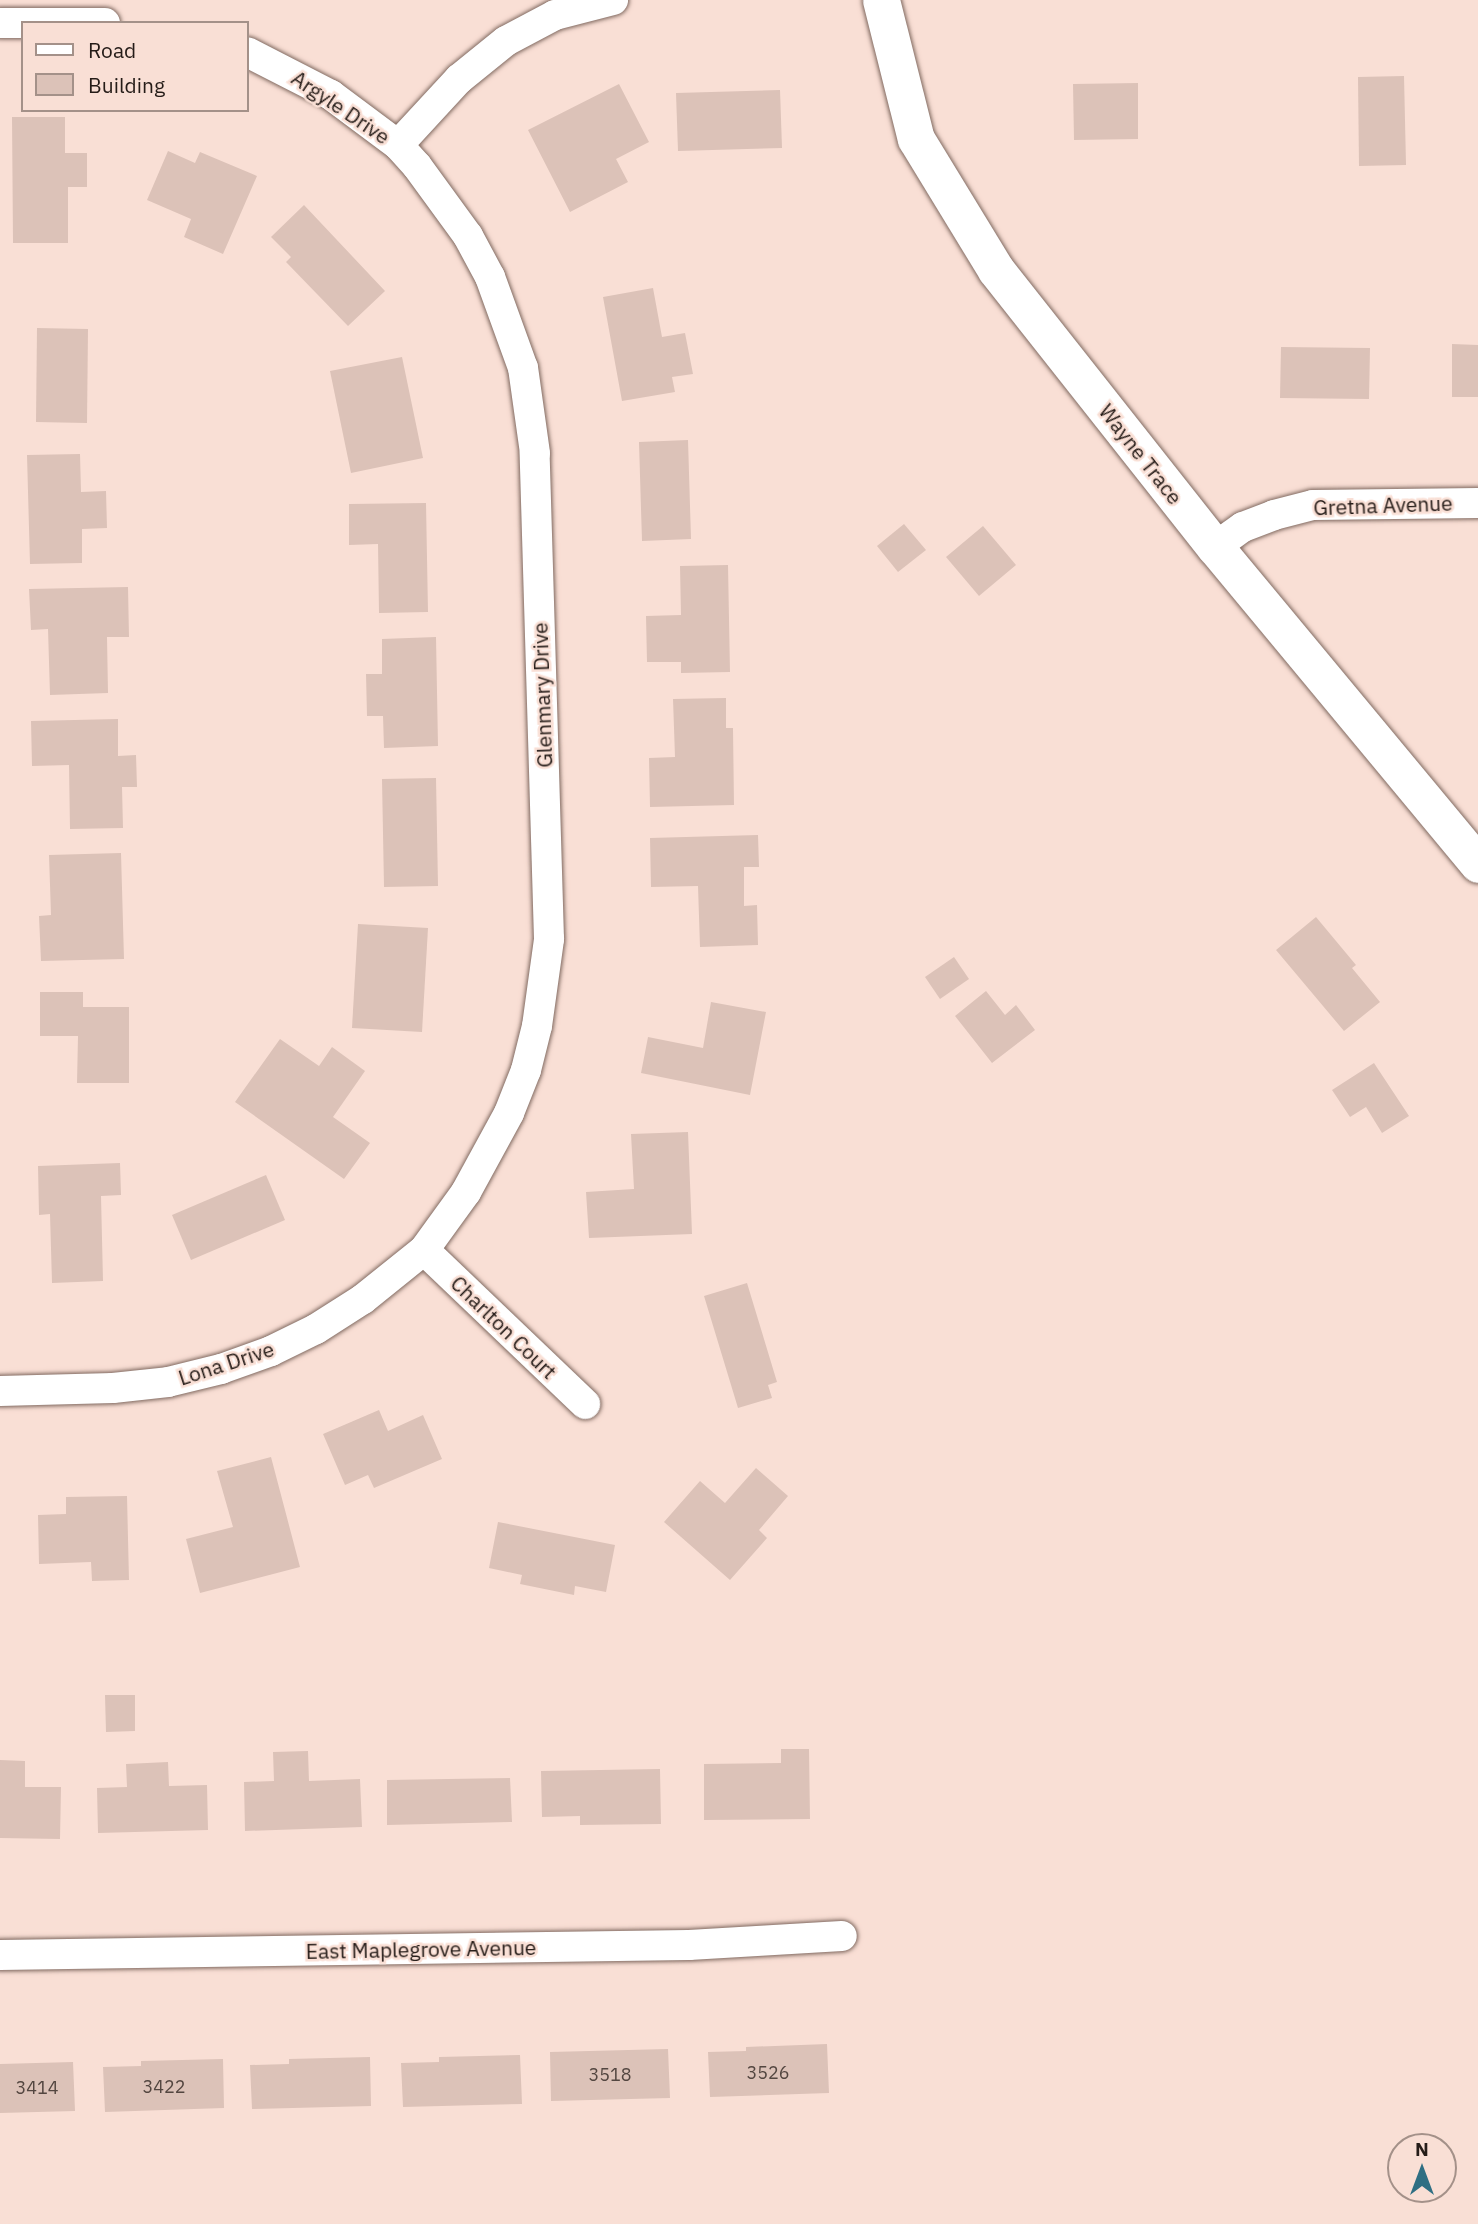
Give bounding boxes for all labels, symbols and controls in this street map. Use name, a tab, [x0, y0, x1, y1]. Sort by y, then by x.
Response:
legend	[21, 21, 248, 112]
text: Road	[88, 36, 136, 64]
street label: Argyle Drive	[287, 65, 395, 149]
text: Building	[88, 71, 165, 99]
street label: Wayne Trace	[1094, 399, 1188, 509]
street label: Gretna Avenue	[1313, 490, 1453, 520]
street label: Glenmary Drive	[527, 622, 557, 768]
street label: Charlton Court	[446, 1270, 562, 1384]
street label: Lona Drive	[175, 1336, 277, 1390]
street label: East Maplegrove Avenue	[305, 1934, 537, 1964]
house number: 3526	[746, 2062, 790, 2084]
house number: 3518	[588, 2064, 632, 2086]
house number: 3422	[142, 2076, 186, 2098]
house number: 3414	[15, 2077, 59, 2099]
north arrow	[1387, 2133, 1457, 2203]
text: N	[1415, 2137, 1429, 2161]

